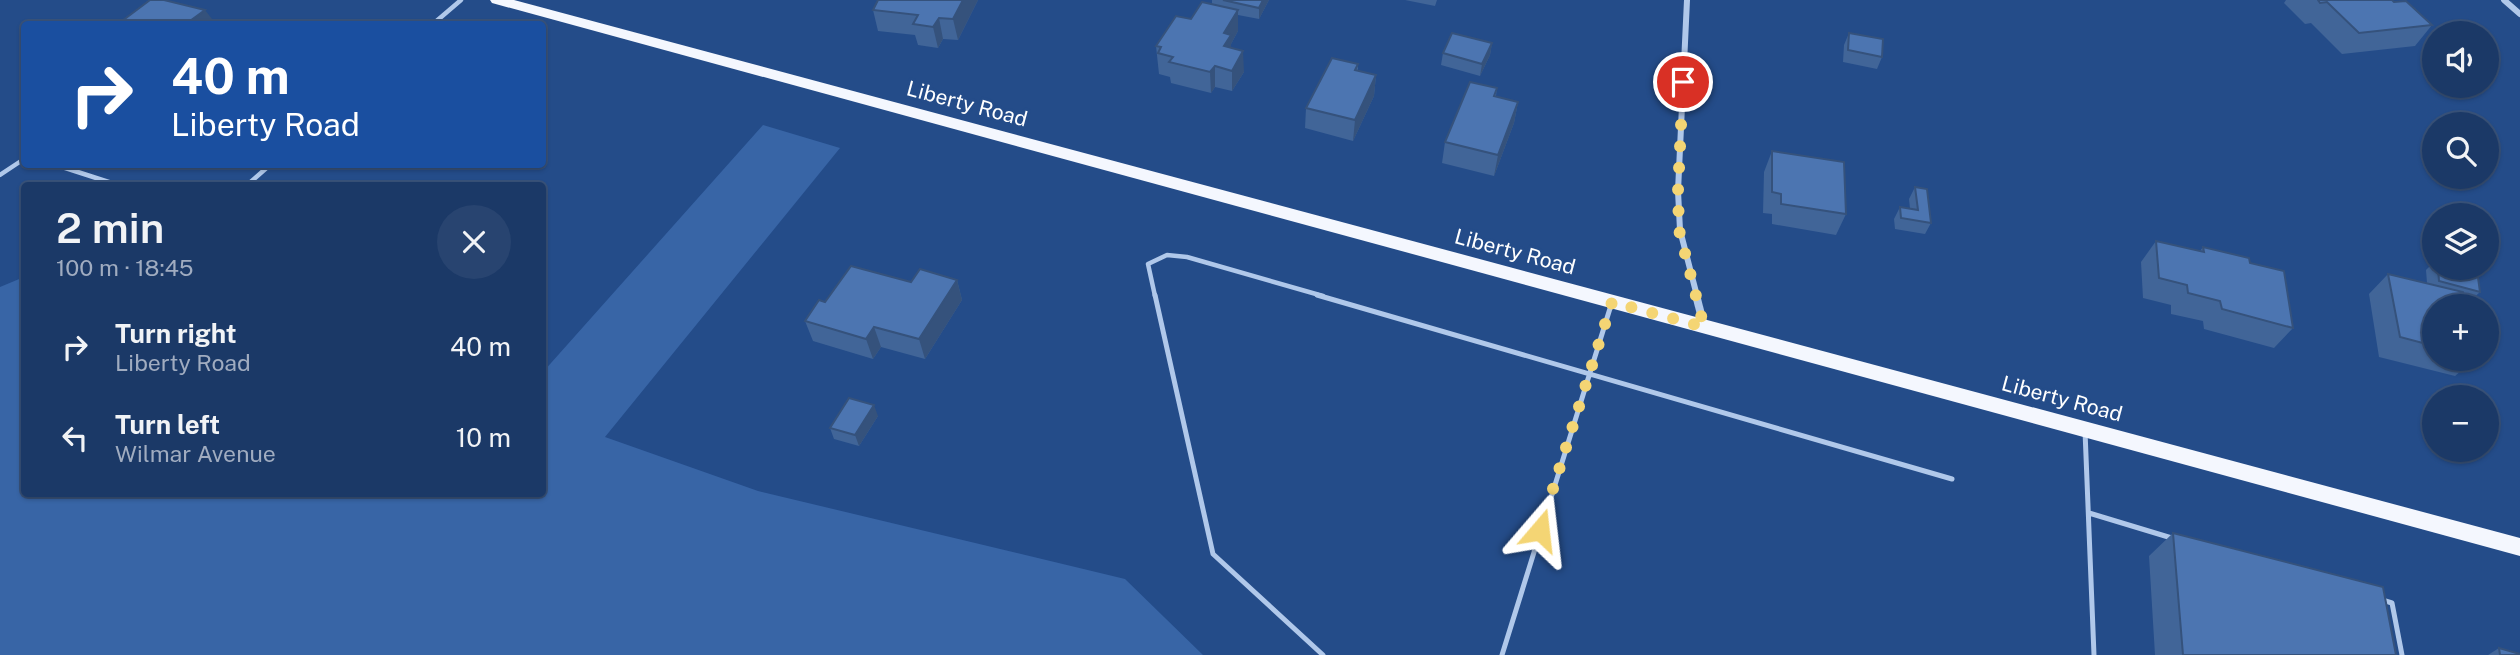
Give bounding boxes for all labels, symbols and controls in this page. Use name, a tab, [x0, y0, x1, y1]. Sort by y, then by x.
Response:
map controls	[2422, 21, 2499, 462]
button: sound	[2422, 21, 2499, 98]
text: 40 m	[171, 47, 290, 105]
icon: right	[56, 49, 147, 140]
pin	[1653, 52, 1713, 112]
icon: arrive	[1664, 63, 1702, 101]
street label: Liberty Road	[904, 75, 1030, 132]
text: Liberty Road	[171, 106, 360, 143]
button: search	[2422, 112, 2499, 189]
text: 2 min	[56, 203, 164, 252]
button: layers	[2422, 203, 2499, 280]
button: close	[437, 205, 511, 279]
street label: Liberty Road	[1452, 223, 1578, 280]
text: 100 m · 18:45	[56, 254, 193, 281]
button: +	[2422, 294, 2499, 371]
text: Turn right	[115, 318, 237, 349]
icon: right	[56, 328, 94, 366]
text: 40 m	[450, 331, 511, 362]
text: Liberty Road	[115, 349, 251, 376]
street label: Liberty Road	[1999, 370, 2125, 427]
button: −	[2422, 385, 2499, 462]
text: Turn left	[115, 409, 220, 440]
icon: left	[56, 419, 94, 457]
text: 10 m	[456, 422, 511, 453]
text: Wilmar Avenue	[115, 440, 276, 467]
position arrow	[1503, 493, 1577, 567]

